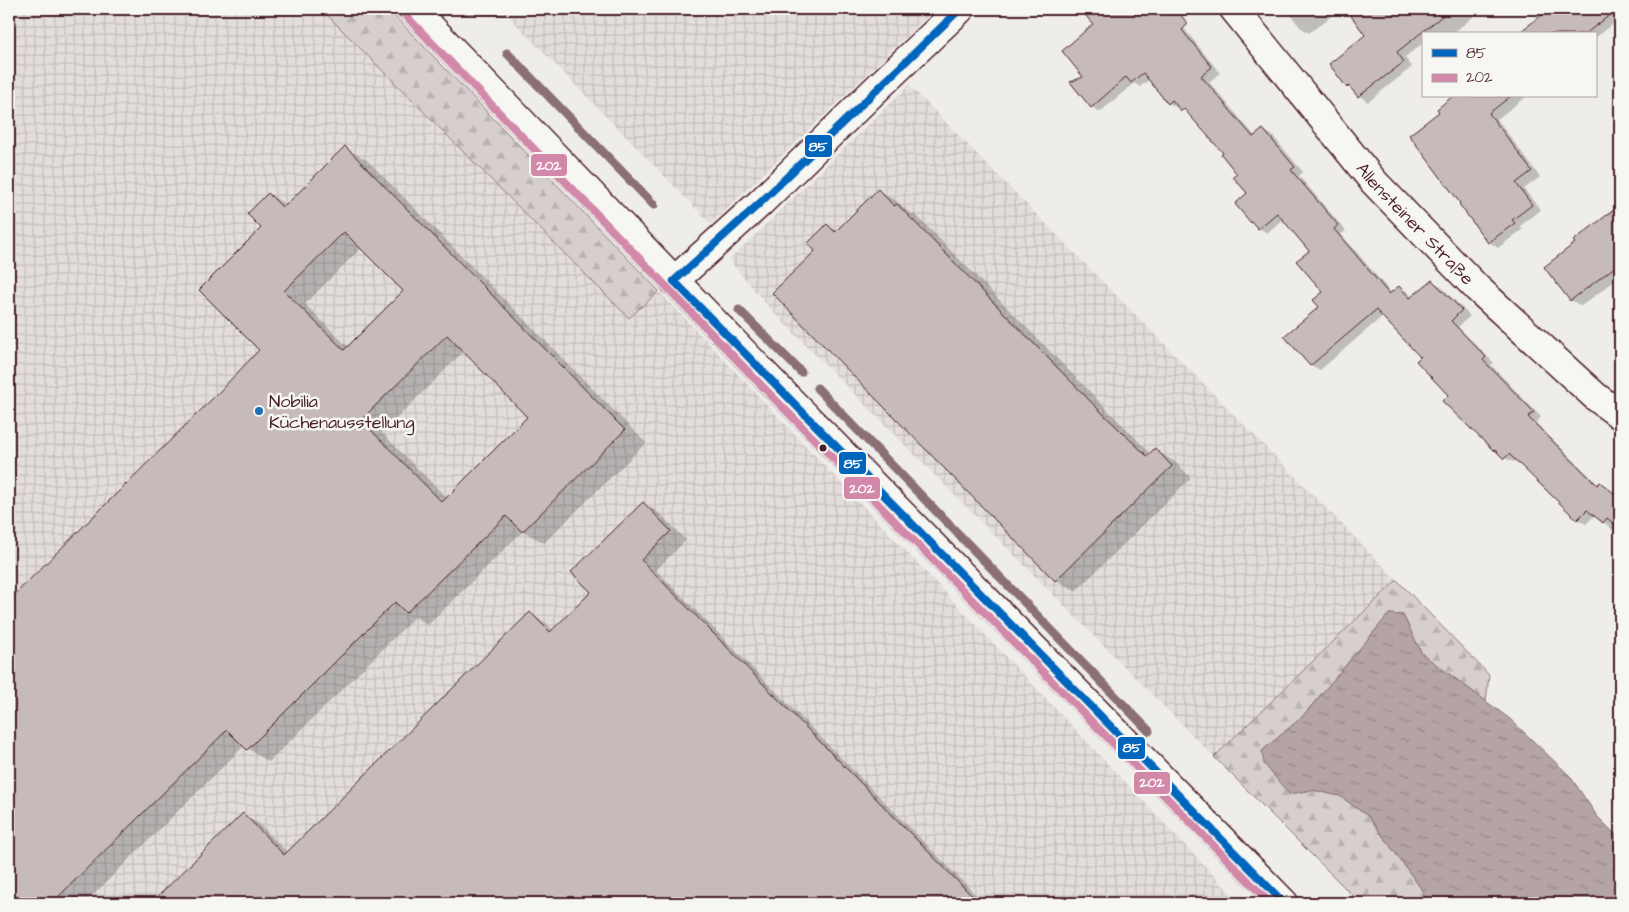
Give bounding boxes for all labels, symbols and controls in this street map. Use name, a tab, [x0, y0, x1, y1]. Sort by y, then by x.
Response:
legend	[1422, 32, 1596, 98]
text: 85	[1466, 43, 1487, 64]
text: 202	[1466, 67, 1493, 88]
line badge: 85	[804, 134, 833, 158]
text: 85	[809, 137, 829, 157]
line badge: 202	[530, 153, 568, 177]
text: 202	[536, 156, 562, 176]
street label: Allensteiner Straße	[1350, 157, 1480, 291]
place label: Nobilia Küchenausstellung	[269, 389, 415, 436]
marker: Nobilia Küchenausstellung	[253, 405, 265, 417]
unlabelled marker	[818, 443, 828, 453]
line badge: 85	[838, 451, 867, 475]
text: 85	[844, 454, 864, 474]
line badge: 202	[843, 476, 881, 500]
text: 202	[849, 479, 875, 499]
line badge: 85	[1117, 736, 1146, 760]
text: 85	[1123, 738, 1143, 758]
line badge: 202	[1133, 771, 1171, 795]
text: 202	[1139, 773, 1165, 793]

